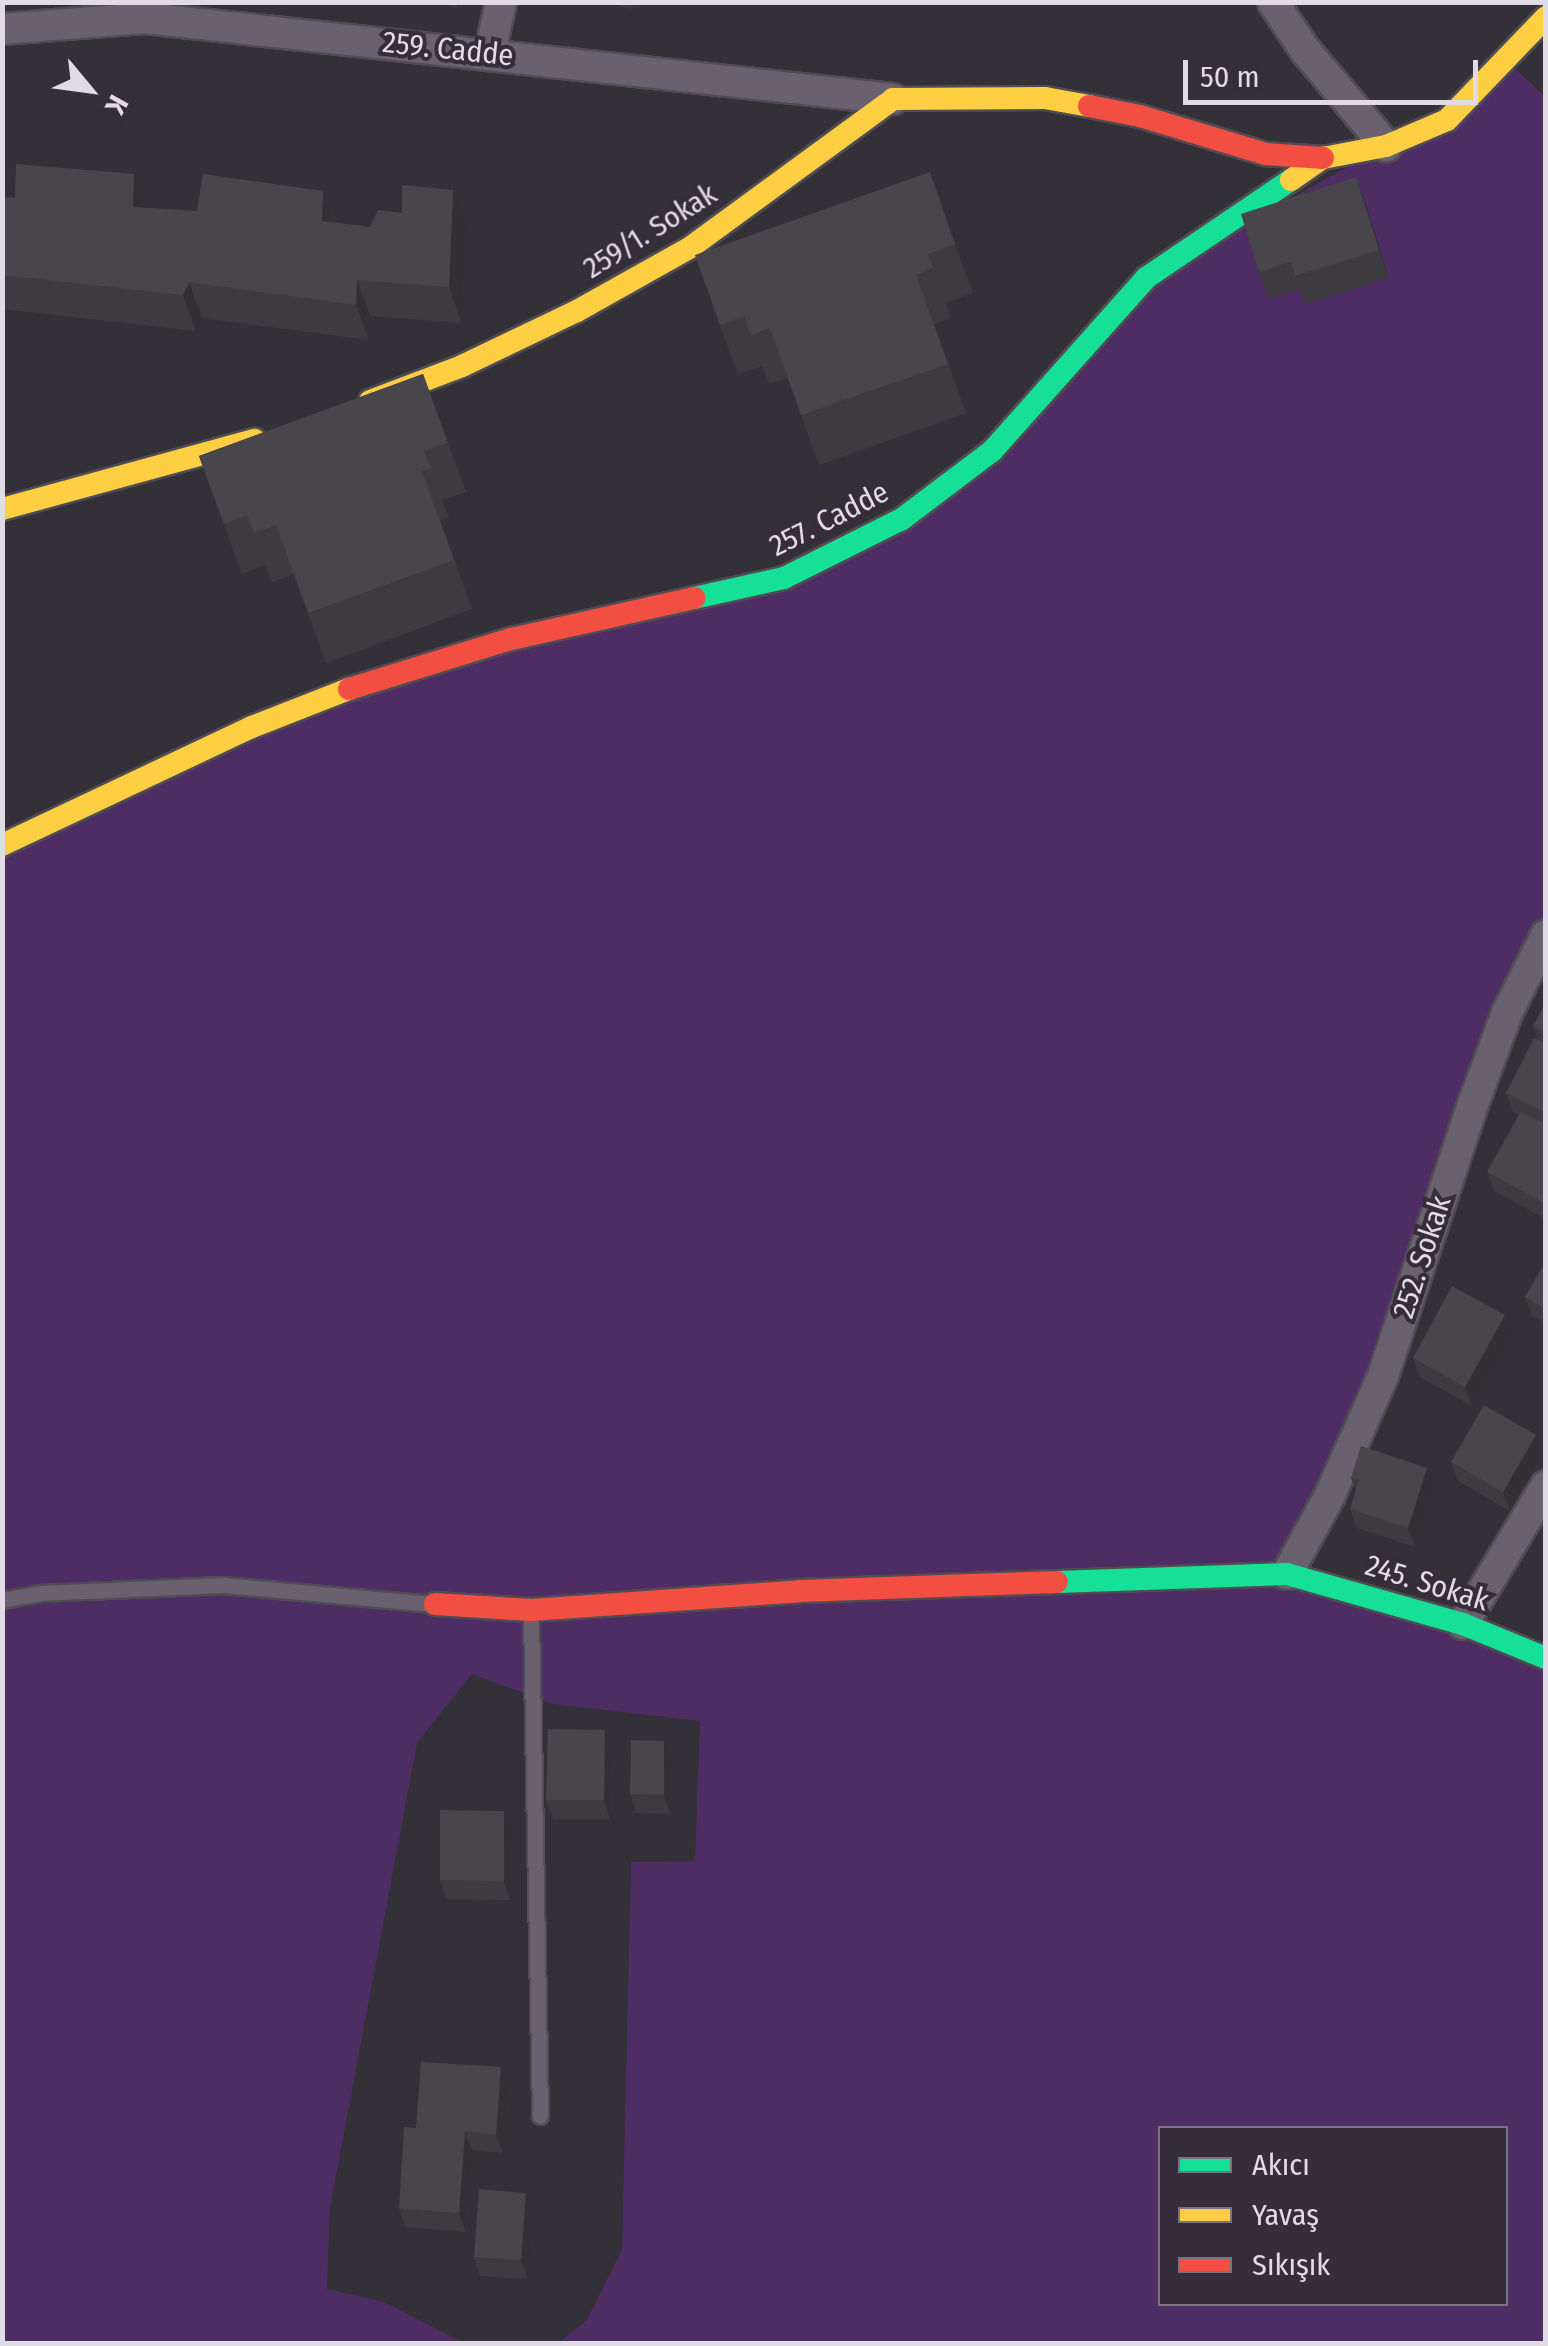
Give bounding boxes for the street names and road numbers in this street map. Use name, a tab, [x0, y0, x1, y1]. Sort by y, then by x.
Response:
street label: 259. Cadde	[381, 24, 515, 74]
street label: 259/1. Sokak	[577, 176, 723, 286]
street label: 257. Cadde	[764, 474, 894, 564]
street label: 252. Sokak	[1385, 1191, 1459, 1323]
street label: 245. Sokak	[1361, 1547, 1493, 1619]

